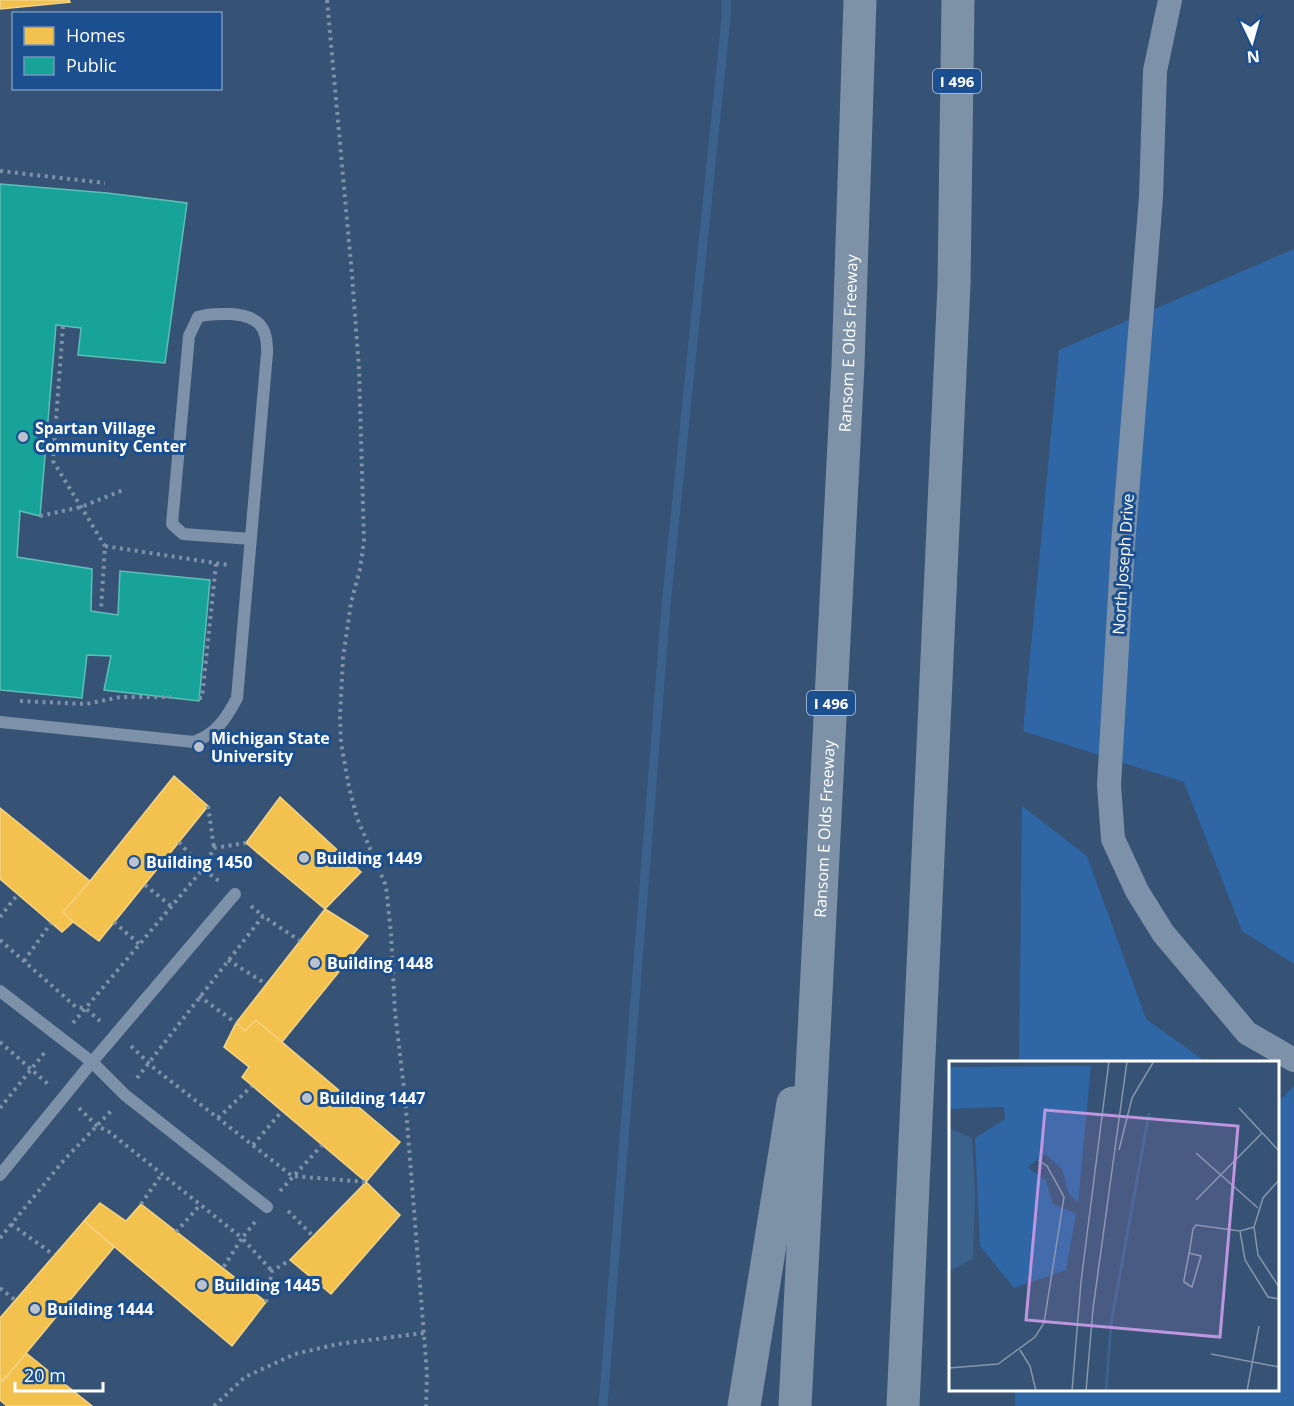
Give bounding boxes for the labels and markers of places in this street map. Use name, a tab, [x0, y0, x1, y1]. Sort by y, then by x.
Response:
place label: Spartan Village Community Center	[35, 417, 186, 457]
marker: Spartan Village Community Center	[16, 430, 30, 444]
place label: Michigan State University	[211, 727, 330, 767]
marker: Michigan State University	[192, 740, 206, 754]
place label: Building 1449	[316, 847, 422, 869]
place label: Building 1450	[146, 851, 252, 873]
marker: Building 1449	[297, 851, 311, 865]
marker: Building 1450	[127, 855, 141, 869]
place label: Building 1448	[327, 952, 433, 974]
marker: Building 1448	[308, 956, 322, 970]
place label: Building 1447	[319, 1087, 425, 1109]
marker: Building 1447	[300, 1091, 314, 1105]
place label: Building 1445	[214, 1274, 320, 1296]
marker: Building 1445	[195, 1278, 209, 1292]
place label: Building 1444	[47, 1298, 153, 1320]
marker: Building 1444	[28, 1302, 42, 1316]

